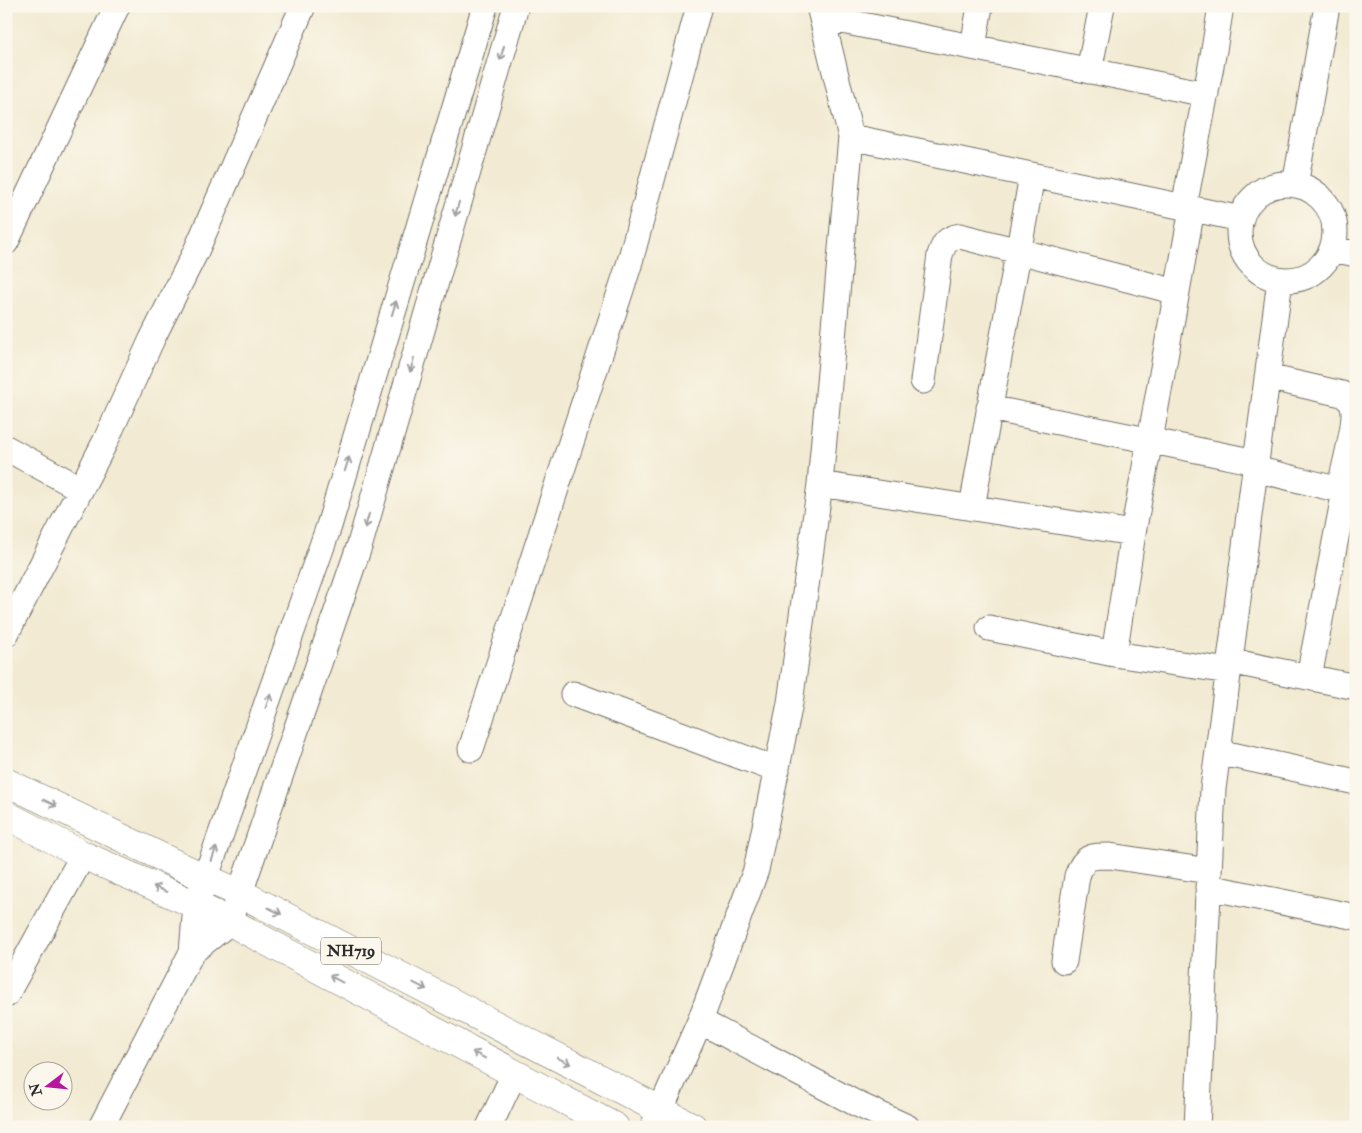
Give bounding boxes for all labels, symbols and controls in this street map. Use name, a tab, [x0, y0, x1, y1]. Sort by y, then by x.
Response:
one-way arrow	[497, 45, 507, 61]
one-way arrow	[452, 201, 462, 217]
one-way arrow	[390, 301, 400, 317]
one-way arrow	[407, 357, 417, 373]
one-way arrow	[343, 456, 353, 472]
one-way arrow	[362, 513, 371, 529]
one-way arrow	[263, 693, 273, 709]
one-way arrow	[42, 799, 57, 808]
one-way arrow	[210, 847, 219, 862]
one-way arrow	[153, 884, 168, 893]
one-way arrow	[268, 906, 283, 916]
road number: NH719	[321, 938, 381, 964]
one-way arrow	[328, 974, 343, 984]
one-way arrow	[412, 982, 427, 991]
one-way arrow	[472, 1050, 487, 1059]
one-way arrow	[556, 1057, 571, 1066]
north arrow	[22, 1060, 72, 1110]
text: N	[26, 1081, 46, 1099]

